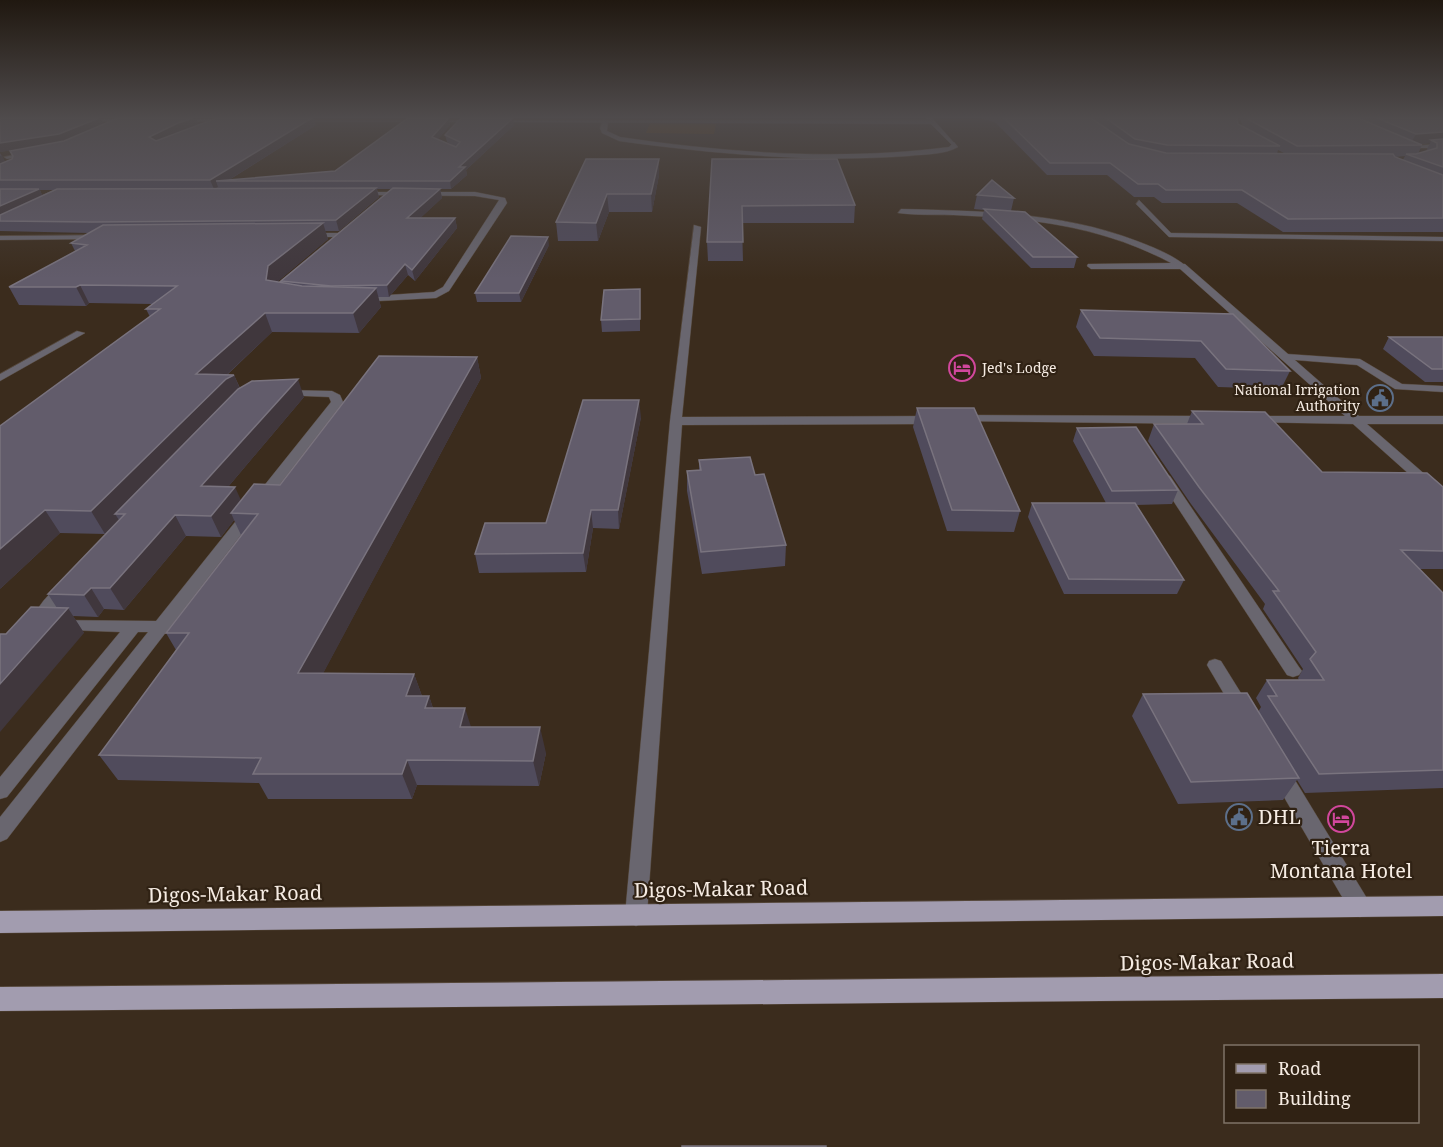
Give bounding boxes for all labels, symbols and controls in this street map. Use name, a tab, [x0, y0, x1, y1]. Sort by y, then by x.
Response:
hotel icon: Jed's Lodge	[947, 353, 977, 383]
place label: Jed's Lodge	[981, 358, 1057, 377]
place label: National Irrigation Authority	[1234, 380, 1360, 415]
public building icon: National Irrigation Authority	[1365, 383, 1395, 413]
public building icon: DHL	[1224, 802, 1254, 832]
place label: DHL	[1258, 803, 1301, 830]
hotel icon: Tierra Montana Hotel	[1326, 804, 1356, 834]
place label: Tierra Montana Hotel	[1270, 834, 1412, 884]
street label: Digos-Makar Road	[634, 873, 808, 904]
street label: Digos-Makar Road	[148, 878, 322, 909]
street label: Digos-Makar Road	[1120, 946, 1294, 977]
legend	[1224, 1045, 1419, 1123]
text: Road	[1278, 1056, 1321, 1080]
text: Building	[1278, 1086, 1351, 1110]

